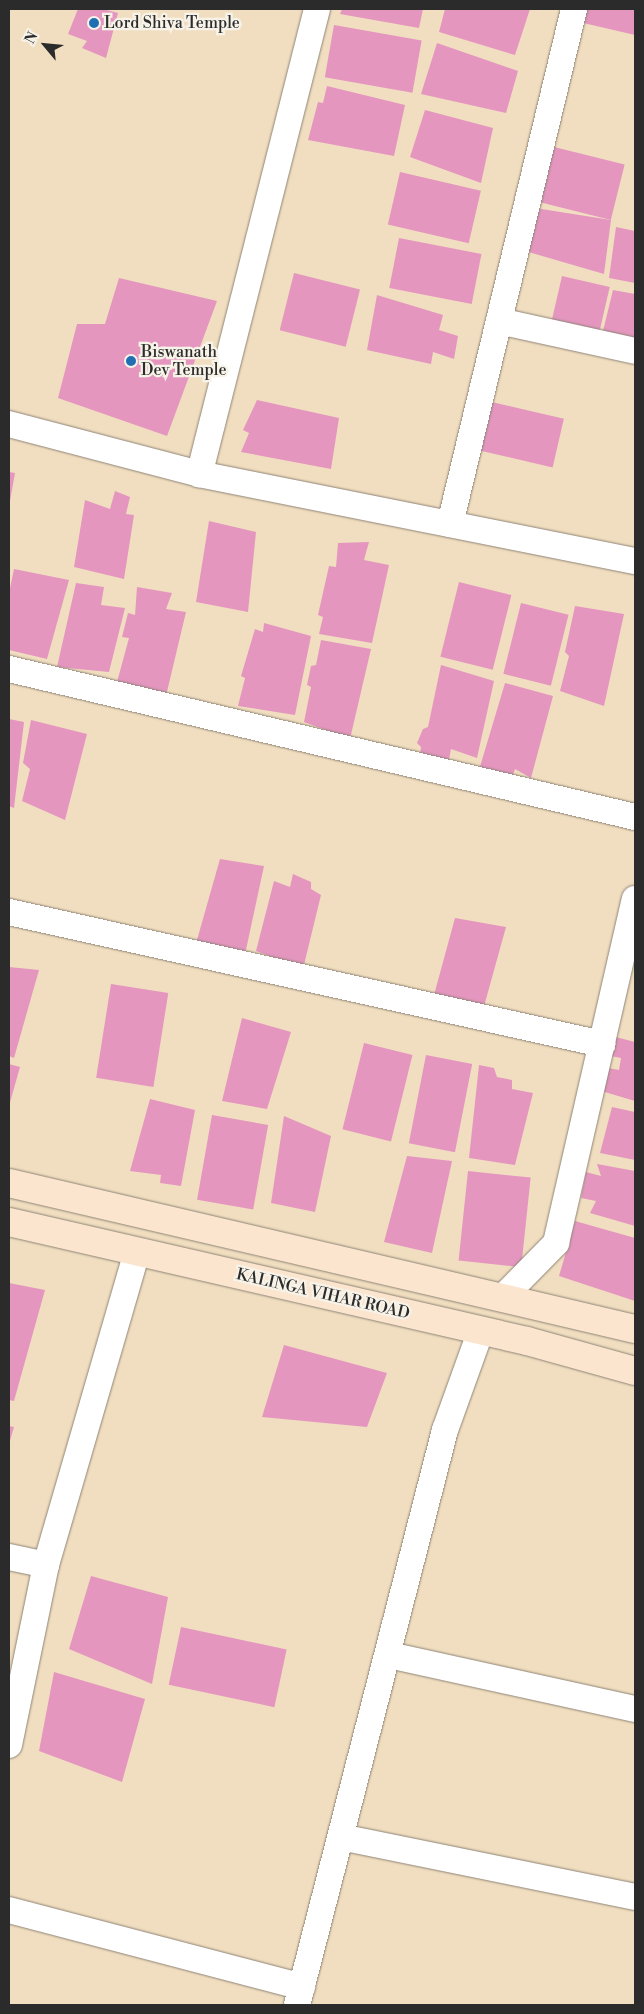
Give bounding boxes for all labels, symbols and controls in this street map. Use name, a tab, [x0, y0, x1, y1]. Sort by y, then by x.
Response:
place label: Lord Shiva Temple	[104, 13, 240, 33]
marker: Lord Shiva Temple	[88, 17, 100, 29]
north arrow	[20, 20, 70, 70]
text: N	[21, 29, 42, 47]
place label: Biswanath Dev Temple	[141, 342, 227, 380]
marker: Biswanath Dev Temple	[125, 355, 137, 367]
street label: KALINGA VIHAR ROAD	[234, 1265, 412, 1323]

